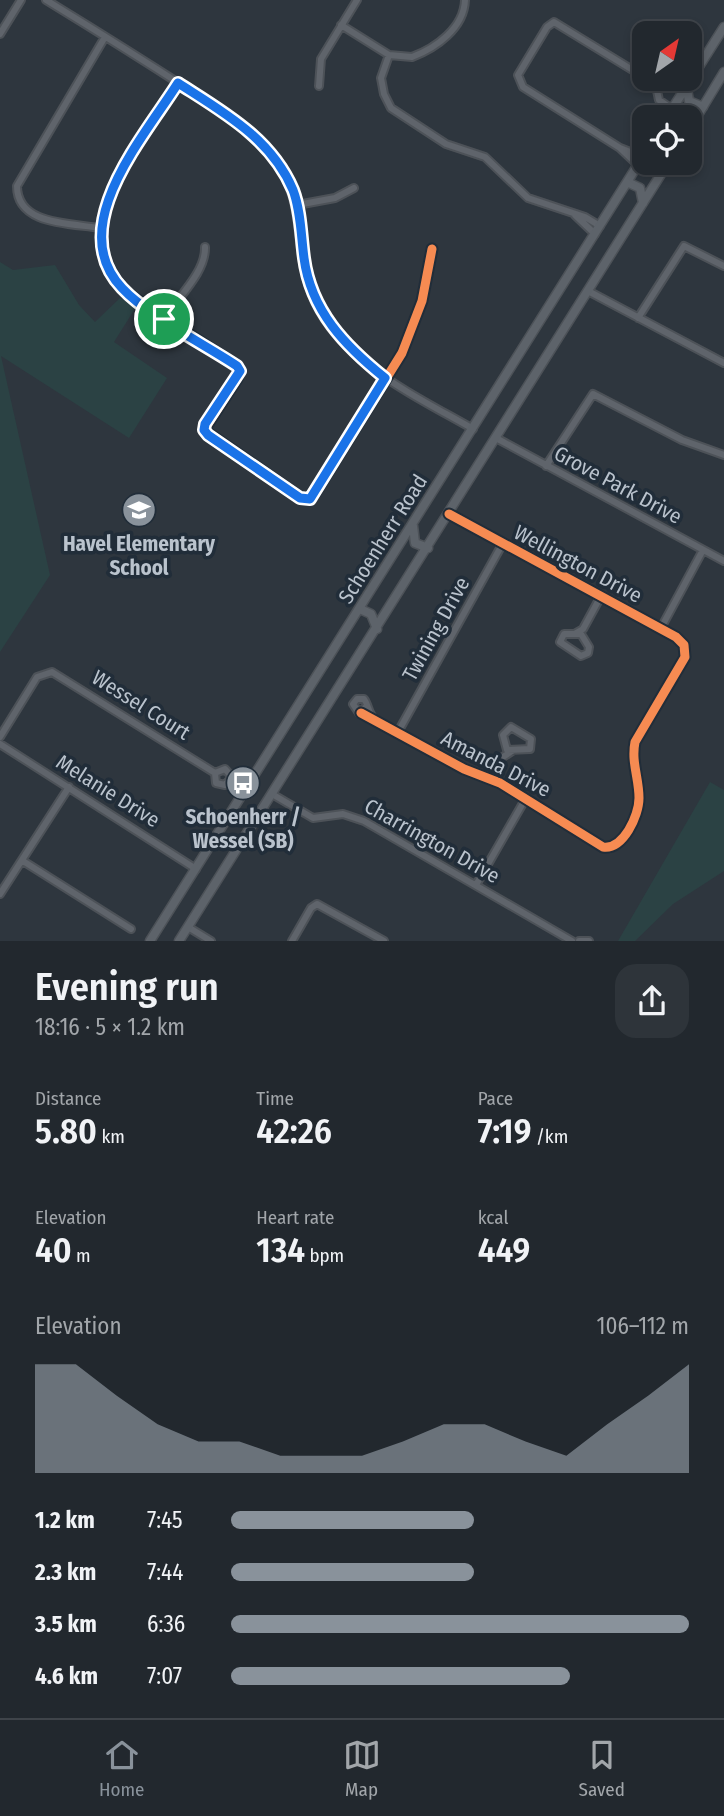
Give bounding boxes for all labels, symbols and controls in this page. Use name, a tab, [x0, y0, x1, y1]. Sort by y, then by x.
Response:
north arrow	[632, 21, 702, 91]
map controls	[632, 21, 702, 175]
button: locate	[632, 105, 702, 175]
pin	[134, 289, 194, 349]
icon: arrive	[145, 300, 183, 338]
street label: Grove Park Drive	[550, 440, 686, 530]
street label: Schoenherr Road	[333, 470, 433, 608]
school or university icon: Havel Elementary School	[120, 491, 158, 529]
street label: Wellington Drive	[510, 519, 646, 609]
place label: Havel Elementary School	[63, 531, 216, 581]
street label: Twining Drive	[397, 572, 475, 686]
street label: Wessel Court	[87, 665, 195, 745]
street label: Amanda Drive	[437, 725, 555, 803]
street label: Melanie Drive	[51, 749, 165, 833]
bus stop icon: Schoenherr / Wessel (SB)	[224, 764, 262, 802]
street label: Charrington Drive	[360, 793, 504, 889]
place label: Schoenherr / Wessel (SB)	[185, 804, 301, 854]
text: Evening run	[35, 964, 219, 1010]
button: share	[615, 964, 689, 1038]
text: 18:16 · 5 × 1.2 km	[35, 1013, 185, 1041]
text: Distance	[35, 1087, 102, 1110]
text: Time	[256, 1087, 294, 1110]
text: Pace	[478, 1087, 513, 1110]
text: 5.80	[35, 1110, 97, 1152]
text: 42:26	[256, 1110, 332, 1152]
text: 7:19	[478, 1110, 531, 1152]
text: km	[97, 1125, 125, 1148]
text: /km	[531, 1125, 568, 1148]
text: Elevation	[35, 1206, 107, 1229]
text: Heart rate	[256, 1206, 334, 1229]
text: kcal	[478, 1206, 508, 1229]
text: 40	[35, 1229, 72, 1271]
text: 134	[256, 1229, 305, 1271]
text: 449	[478, 1229, 530, 1271]
text: m	[72, 1244, 91, 1267]
text: bpm	[305, 1244, 344, 1267]
text: Elevation	[35, 1312, 122, 1340]
text: 106–112 m	[596, 1312, 689, 1340]
text: 1.2 km	[35, 1506, 95, 1534]
text: 7:45	[147, 1506, 183, 1534]
text: 2.3 km	[35, 1558, 96, 1586]
text: 7:44	[147, 1558, 183, 1586]
text: 3.5 km	[35, 1610, 97, 1638]
text: 6:36	[147, 1610, 185, 1638]
text: 4.6 km	[35, 1662, 98, 1690]
text: 7:07	[147, 1662, 182, 1690]
tab: Home	[99, 1736, 145, 1801]
tab: Map	[343, 1736, 381, 1801]
tab: Saved	[579, 1736, 625, 1801]

